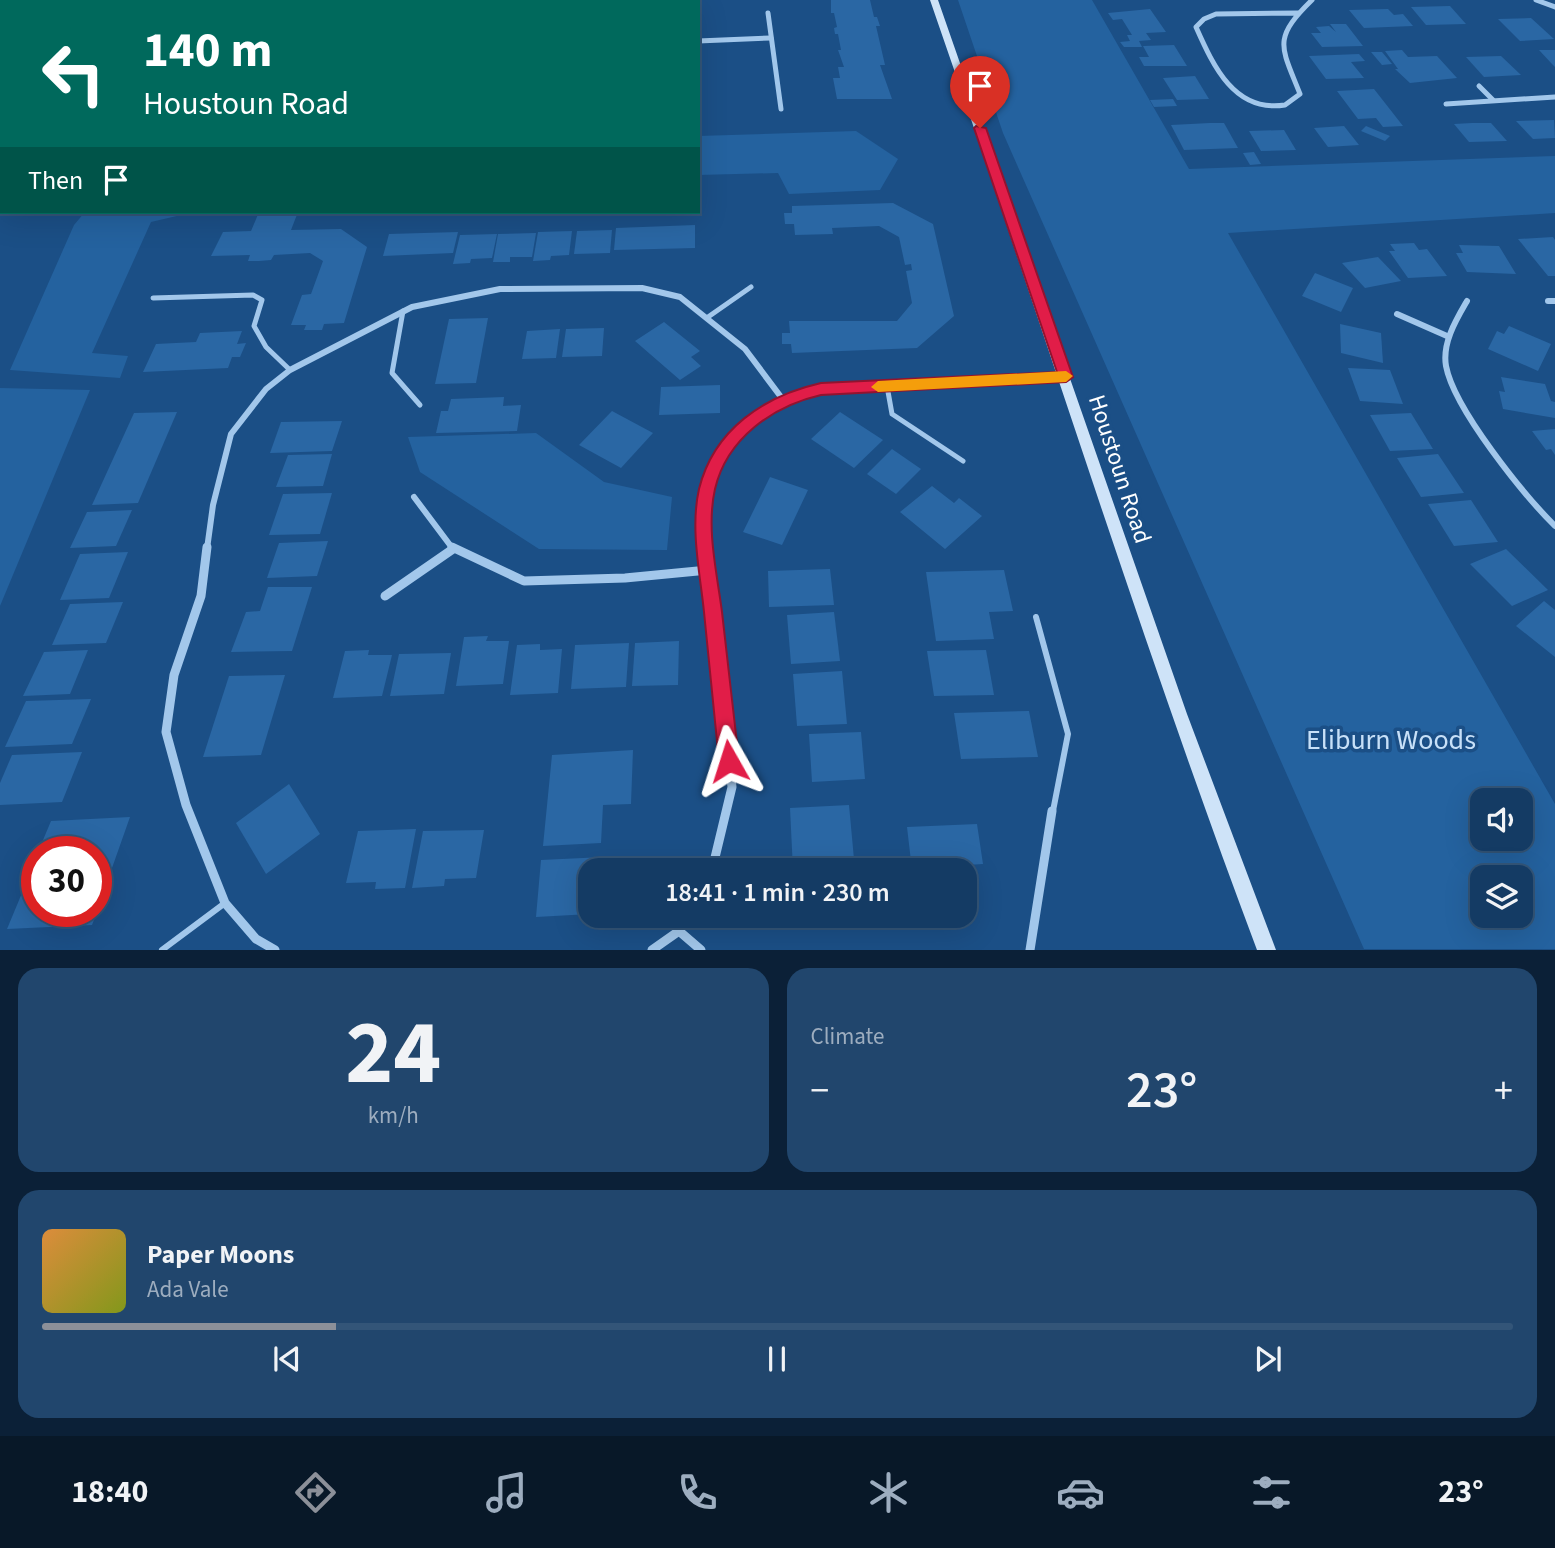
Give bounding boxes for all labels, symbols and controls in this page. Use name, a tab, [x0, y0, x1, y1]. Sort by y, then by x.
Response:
text: 140 m	[143, 16, 272, 86]
icon: left	[28, 28, 119, 119]
pin	[950, 56, 1010, 128]
icon: arrive	[961, 67, 999, 105]
text: Houstoun Road	[143, 81, 349, 127]
icon: arrive	[97, 161, 135, 199]
text: Then	[28, 162, 83, 199]
street label: Houstoun Road	[1079, 390, 1160, 548]
park label: Eliburn Woods	[1306, 720, 1476, 760]
position arrow	[692, 724, 766, 798]
map controls	[1470, 788, 1533, 928]
button: sound	[1470, 788, 1533, 851]
speed limit sign: 30	[21, 836, 112, 927]
button: layers	[1470, 865, 1533, 928]
text: 18:41 · 1 min · 230 m	[665, 874, 890, 911]
text: 24	[345, 989, 441, 1118]
text: Climate	[811, 1020, 884, 1053]
text: 23°	[1126, 1054, 1197, 1128]
text: −	[811, 1064, 829, 1118]
text: +	[1494, 1064, 1513, 1118]
text: km/h	[368, 1099, 419, 1132]
text: Paper Moons	[147, 1236, 294, 1273]
text: Ada Vale	[147, 1273, 229, 1306]
icon: previous	[268, 1340, 306, 1378]
icon: pause	[758, 1340, 796, 1378]
icon: next	[1249, 1340, 1287, 1378]
icon: directions	[291, 1468, 340, 1517]
icon: music	[482, 1468, 531, 1517]
icon: phone	[673, 1468, 722, 1517]
icon: climate	[864, 1468, 913, 1517]
icon: car	[1056, 1468, 1105, 1517]
icon: filters	[1247, 1468, 1296, 1517]
text: 18:40	[71, 1469, 148, 1515]
text: 23°	[1438, 1469, 1484, 1515]

